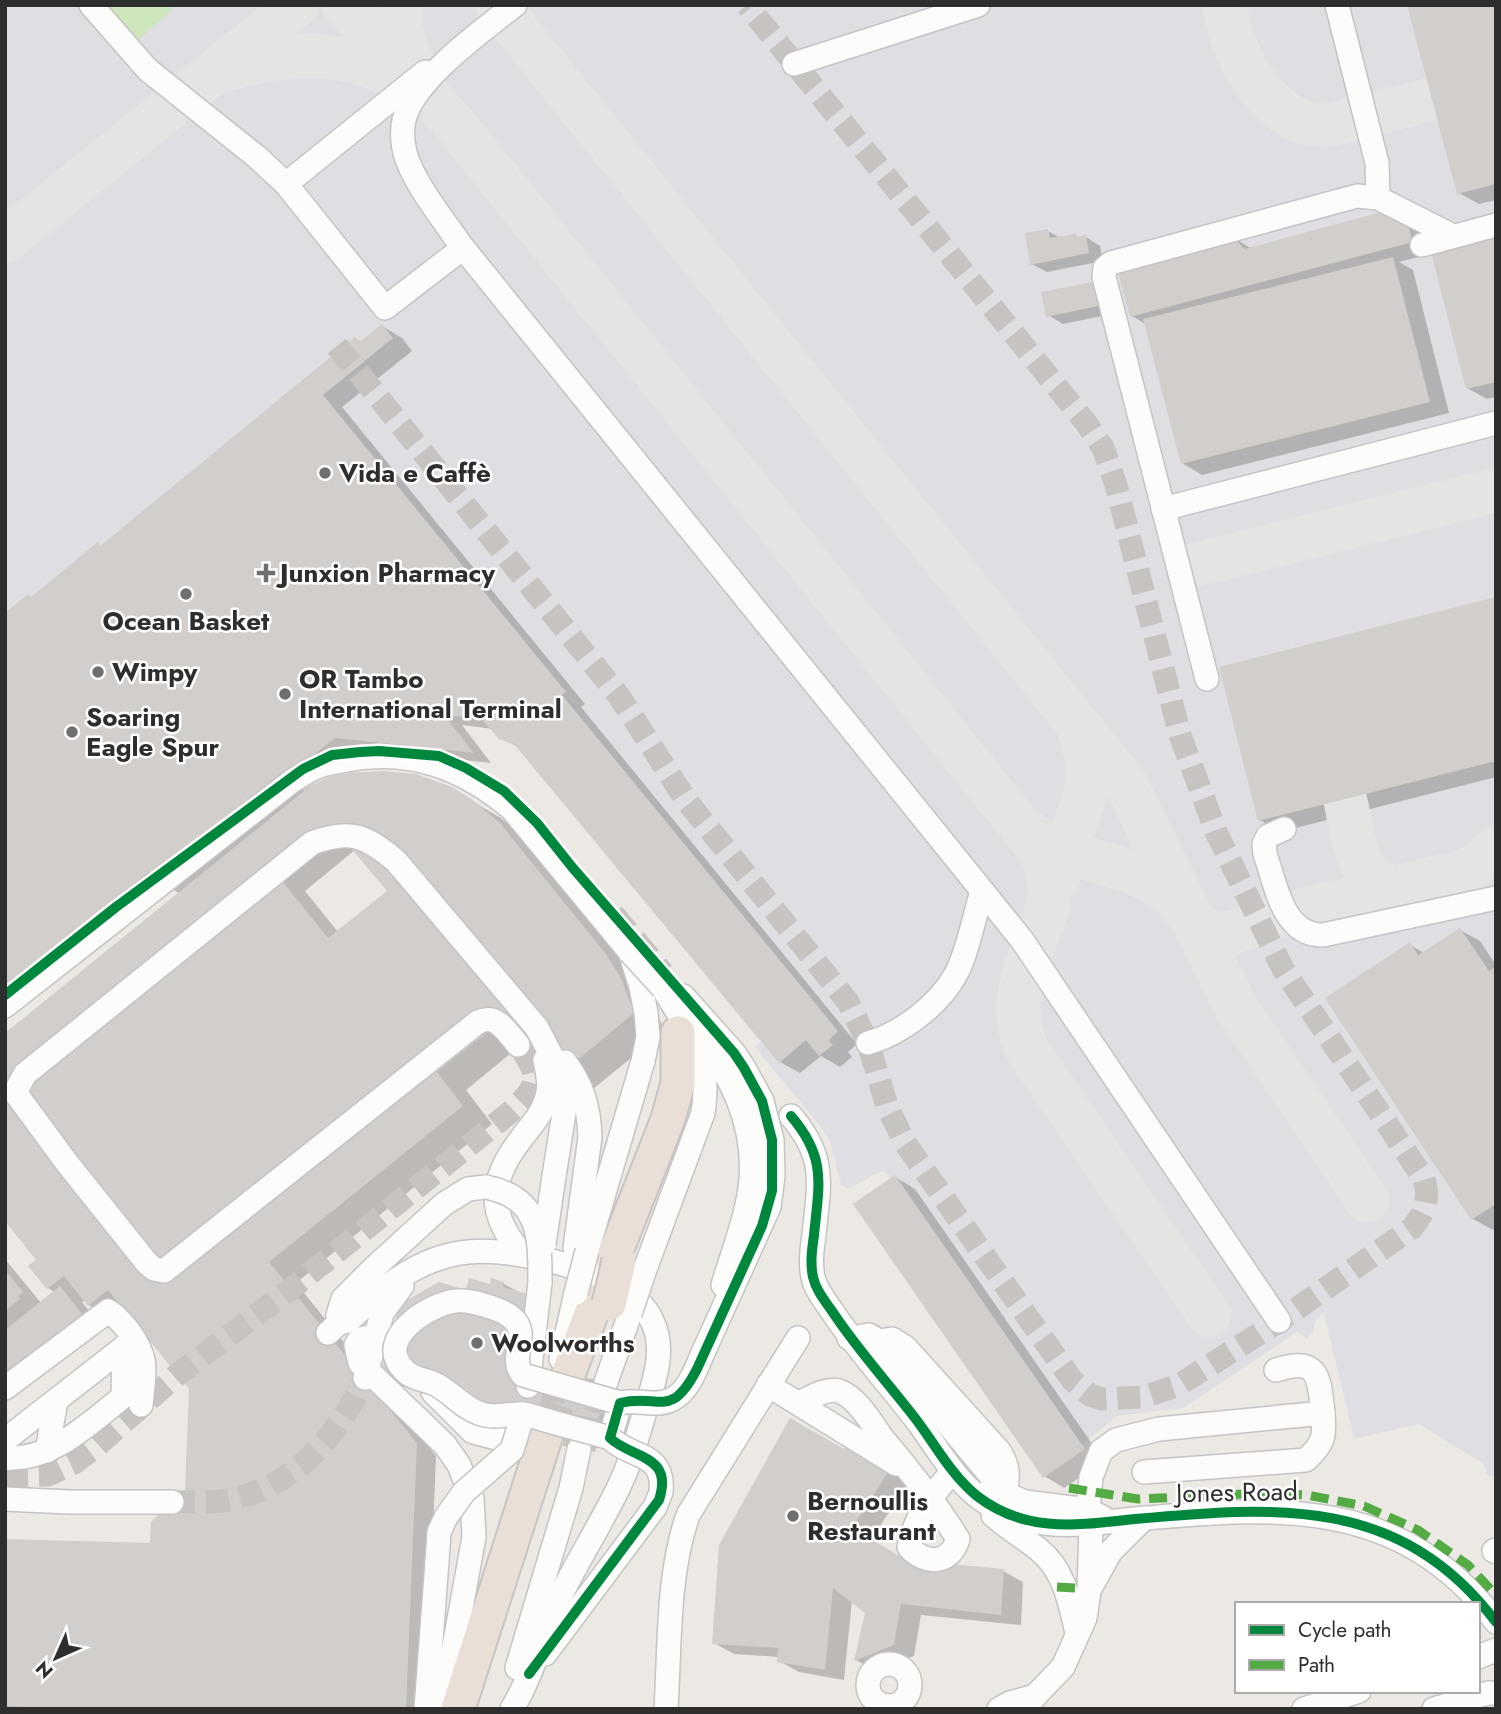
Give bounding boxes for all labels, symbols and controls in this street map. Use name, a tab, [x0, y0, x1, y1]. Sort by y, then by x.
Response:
place label: Vida e Caffè	[338, 454, 491, 492]
marker: Vida e Caffè	[317, 465, 333, 481]
place label: Junxion Pharmacy	[275, 554, 495, 592]
marker: Junxion Pharmacy	[258, 565, 274, 581]
marker: Ocean Basket	[178, 586, 194, 602]
place label: Ocean Basket	[103, 602, 270, 640]
place label: Wimpy	[112, 653, 198, 691]
place label: OR Tambo International Terminal	[299, 660, 562, 728]
marker: Wimpy	[90, 664, 106, 680]
marker: OR Tambo International Terminal	[277, 686, 293, 702]
place label: Soaring Eagle Spur	[86, 698, 220, 766]
marker: Soaring Eagle Spur	[64, 724, 80, 740]
place label: Woolworths	[491, 1324, 635, 1362]
marker: Woolworths	[469, 1335, 485, 1351]
street label: Jones Road	[1173, 1472, 1298, 1512]
place label: Bernoullis Restaurant	[807, 1482, 936, 1550]
marker: Bernoullis Restaurant	[785, 1508, 801, 1524]
legend	[1235, 1602, 1480, 1693]
text: Cycle path	[1298, 1615, 1391, 1645]
north arrow	[21, 1623, 91, 1693]
text: Path	[1298, 1650, 1335, 1680]
text: N	[29, 1655, 59, 1685]

